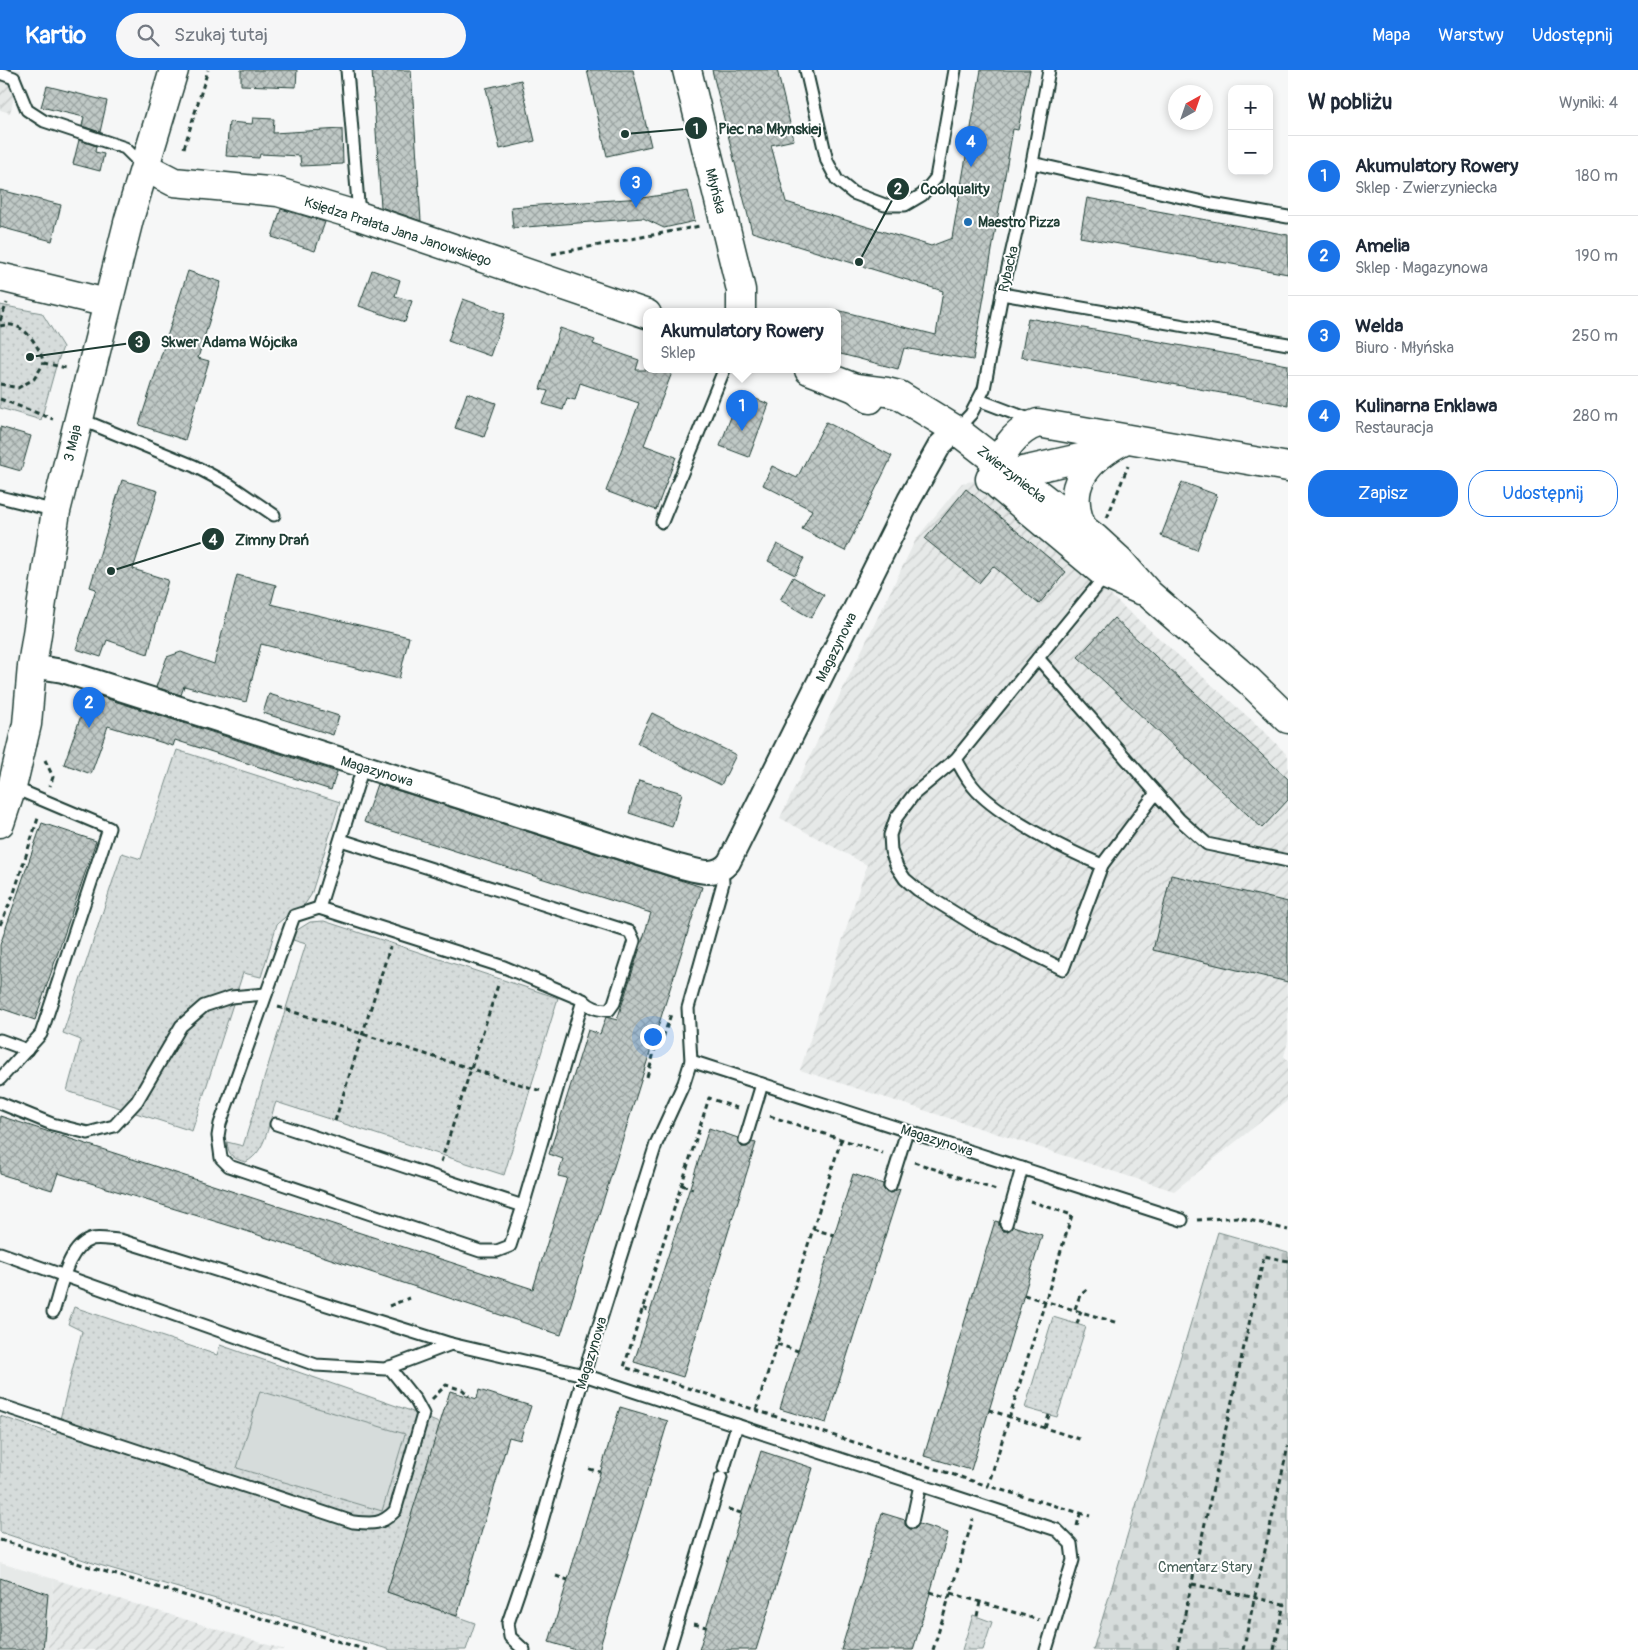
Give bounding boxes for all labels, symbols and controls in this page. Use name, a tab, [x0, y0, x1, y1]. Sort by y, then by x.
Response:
search box	[116, 13, 466, 58]
text: Kartio	[25, 21, 86, 50]
icon: search	[134, 21, 162, 49]
text: Szukaj tutaj	[174, 23, 268, 47]
text: Mapa	[1372, 24, 1410, 47]
text: Warstwy	[1438, 24, 1504, 47]
text: Udostępnij	[1532, 24, 1613, 47]
north arrow	[1168, 85, 1213, 130]
map controls	[1228, 85, 1273, 175]
button: +	[1228, 85, 1273, 130]
text: W pobliżu	[1308, 89, 1392, 116]
text: Wyniki: 4	[1559, 93, 1618, 113]
callout: Piec na Młynskiej	[684, 113, 832, 143]
text: 1	[693, 120, 699, 139]
text: Piec na Młynskiej	[718, 120, 822, 139]
pin: 4	[955, 126, 987, 167]
button: −	[1228, 130, 1273, 175]
text: Akumulatory Rowery	[1355, 154, 1518, 178]
text: 1	[1321, 166, 1327, 186]
text: 180 m	[1575, 166, 1618, 186]
pin: 3	[620, 167, 652, 208]
street label: Młyńska	[702, 167, 729, 216]
callout: Coolquality	[885, 174, 1000, 204]
text: Sklep · Zwierzyniecka	[1355, 178, 1497, 198]
text: 2	[894, 180, 902, 199]
text: Coolquality	[920, 180, 990, 199]
street label: Księdza Prałata Jana Janowskiego	[302, 193, 494, 270]
place label: Maestro Pizza	[978, 214, 1060, 231]
marker: Maestro Pizza	[962, 216, 974, 228]
text: Amelia	[1355, 234, 1410, 258]
street label: Rybacka	[995, 244, 1022, 294]
text: 2	[1320, 246, 1328, 266]
text: 190 m	[1575, 246, 1618, 266]
text: Sklep · Magazynowa	[1355, 258, 1488, 278]
popup	[643, 308, 841, 373]
text: Welda	[1355, 314, 1403, 338]
text: Akumulatory Rowery	[660, 319, 824, 343]
text: 3	[1320, 326, 1328, 346]
text: 250 m	[1572, 326, 1618, 346]
callout: Skwer Adama Wójcika	[126, 327, 308, 357]
text: 3	[135, 333, 143, 352]
text: Skwer Adama Wójcika	[161, 333, 297, 352]
text: Biuro · Młyńska	[1355, 338, 1454, 358]
text: Sklep	[660, 343, 696, 363]
pin: 1	[726, 390, 758, 431]
text: Kulinarna Enklawa	[1355, 394, 1497, 418]
text: 4	[1319, 406, 1329, 426]
text: 280 m	[1572, 406, 1618, 426]
text: Restauracja	[1355, 418, 1433, 438]
street label: 3 Maja	[60, 423, 85, 463]
street label: Zwierzyniecka	[974, 442, 1050, 507]
button: Zapisz	[1308, 470, 1458, 517]
button: Udostępnij	[1468, 470, 1618, 517]
callout: Zimny Drań	[200, 524, 319, 554]
text: 4	[209, 531, 218, 550]
text: Zimny Drań	[235, 531, 309, 550]
street label: Magazynowa	[812, 610, 861, 685]
pin: 2	[73, 687, 105, 728]
street label: Magazynowa	[339, 752, 415, 791]
your location	[640, 1024, 666, 1050]
street label: Magazynowa	[899, 1121, 975, 1160]
street label: Magazynowa	[572, 1315, 611, 1391]
park label: Cmentarz Stary	[1158, 1559, 1252, 1576]

